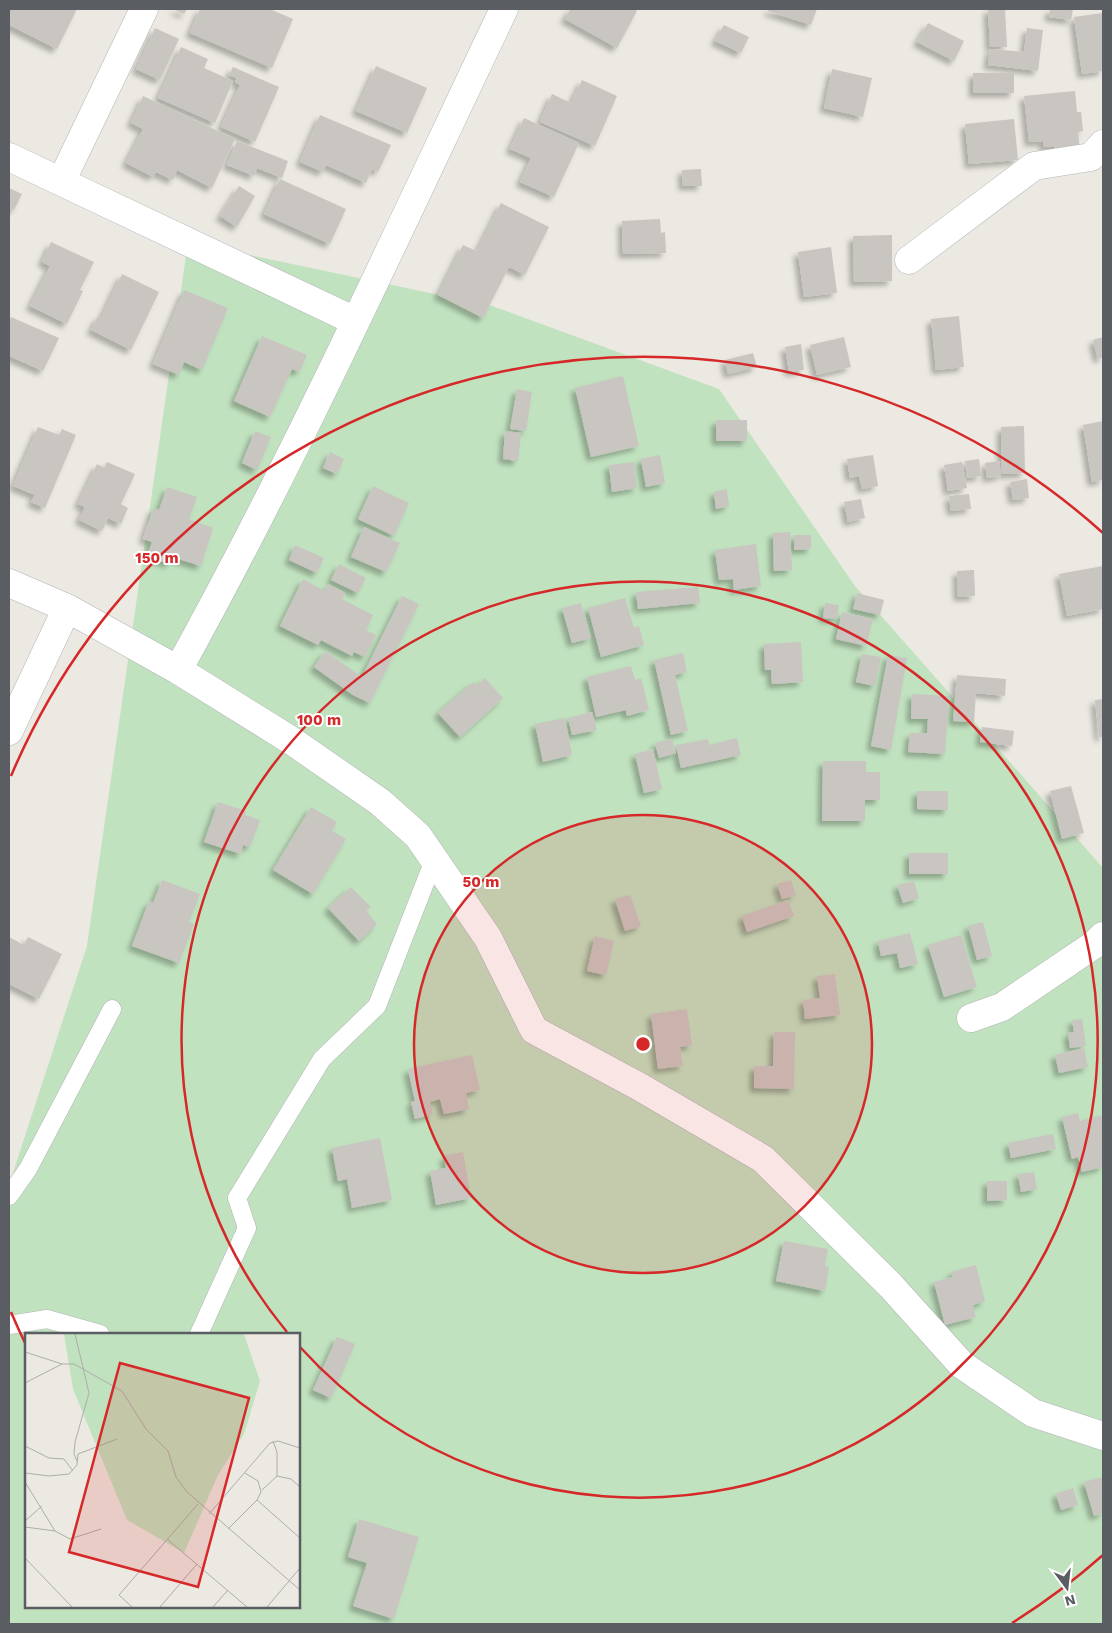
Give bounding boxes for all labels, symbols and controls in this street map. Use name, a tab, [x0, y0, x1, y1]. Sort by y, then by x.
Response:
text: 150 m	[135, 549, 179, 567]
text: 100 m	[297, 711, 341, 729]
text: 50 m	[463, 873, 499, 891]
centre of rings	[634, 1035, 652, 1053]
inset map	[25, 1333, 300, 1608]
north arrow	[1042, 1563, 1092, 1613]
text: N	[1063, 1591, 1077, 1610]

